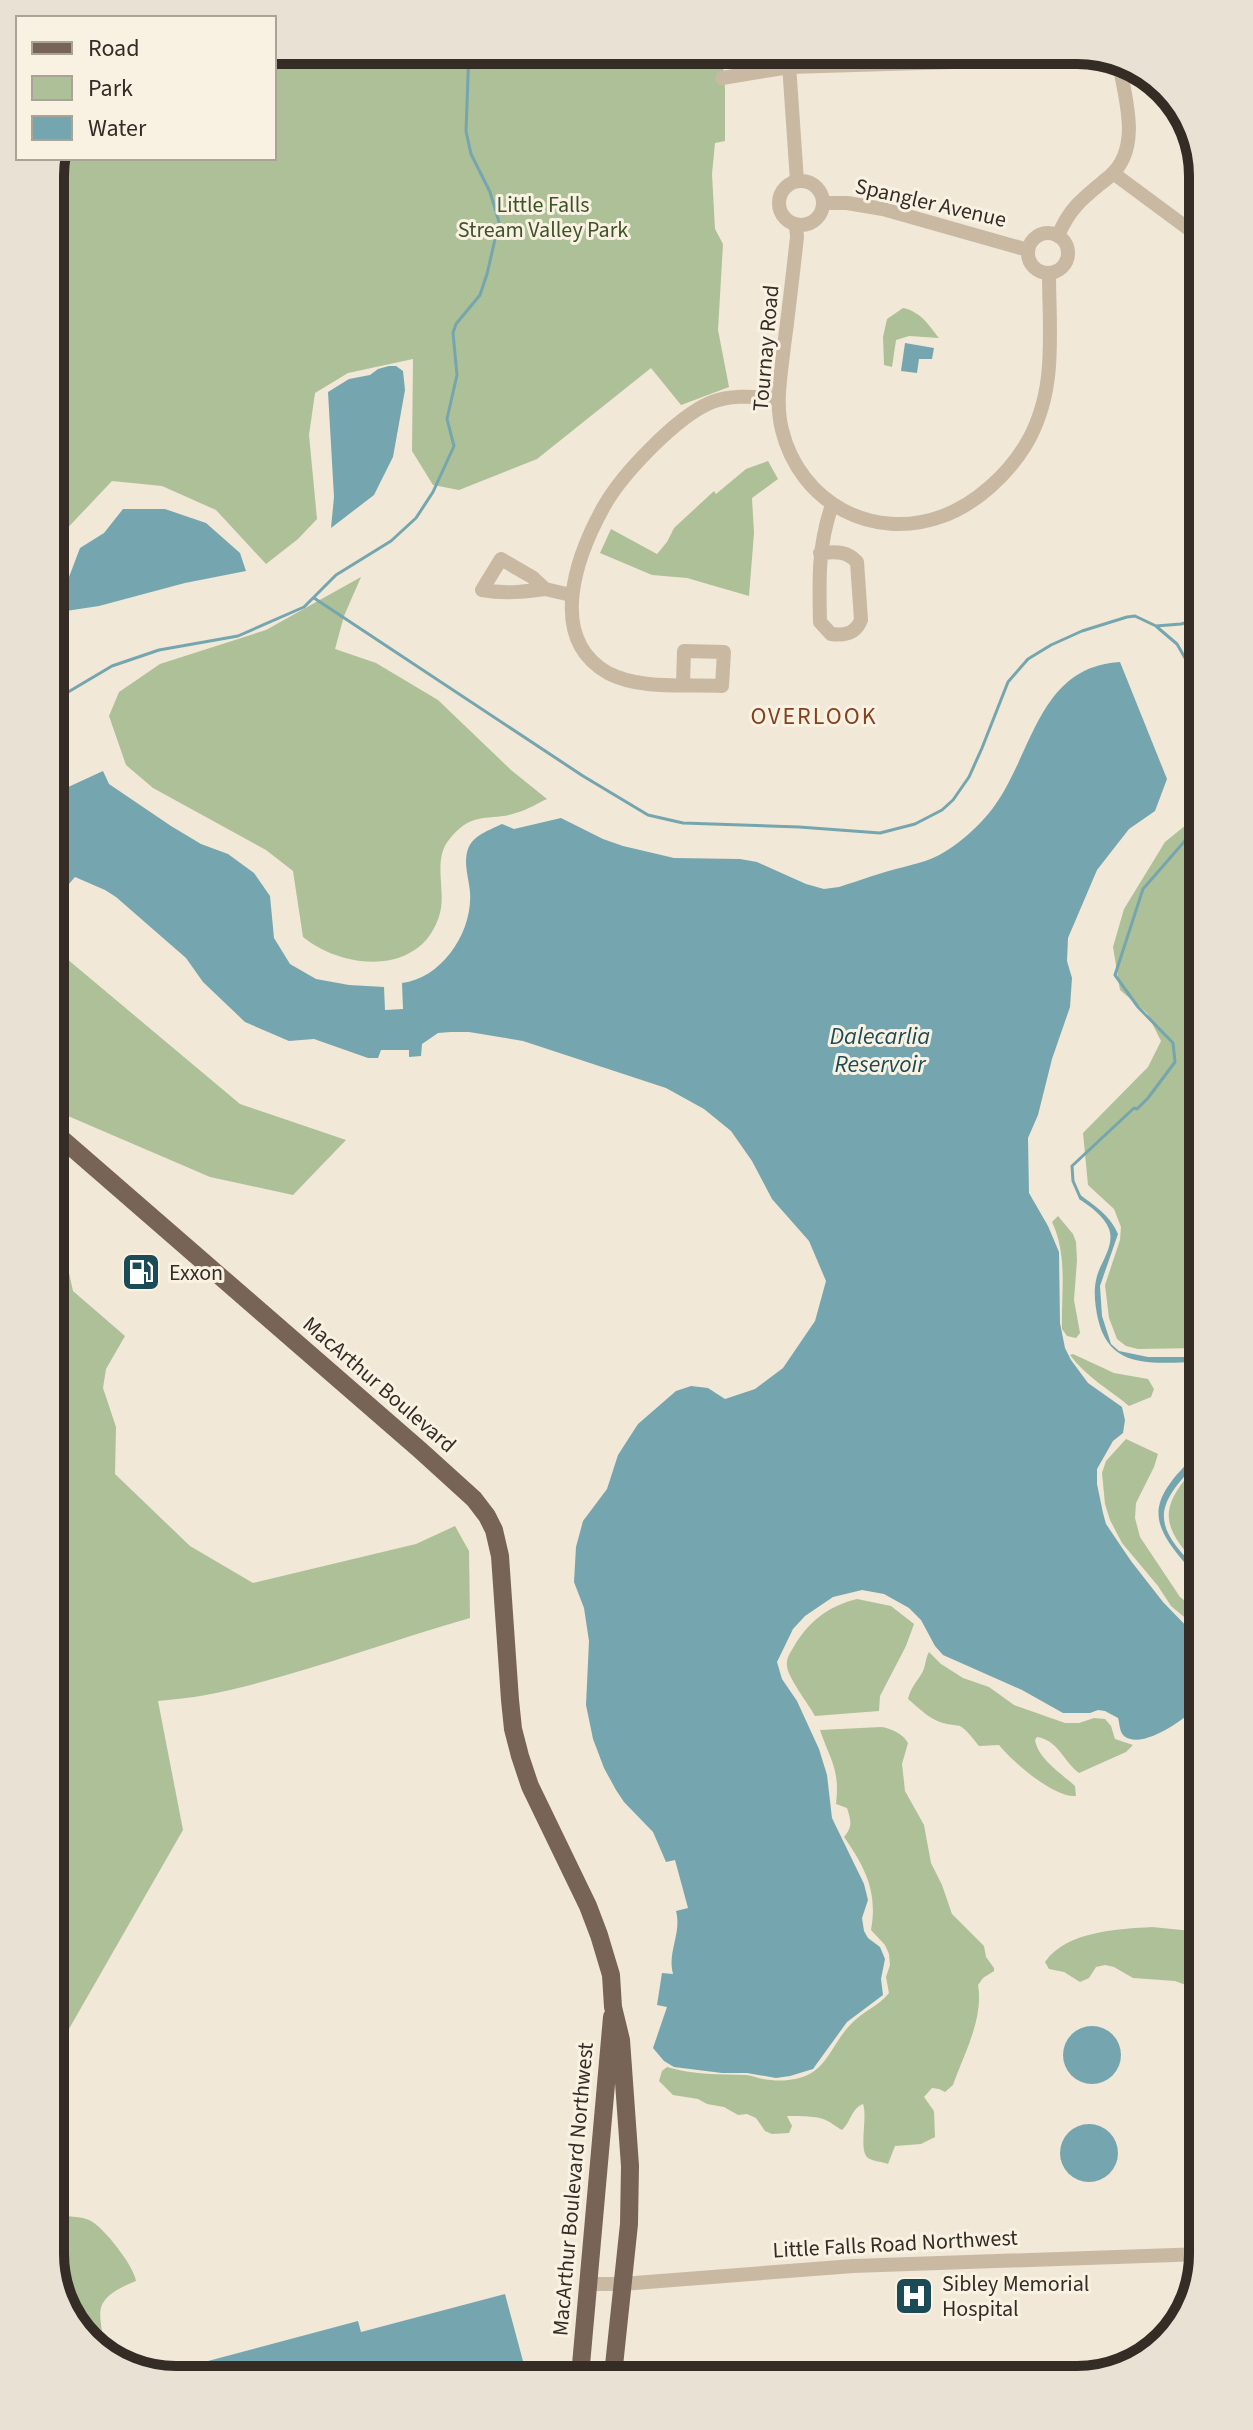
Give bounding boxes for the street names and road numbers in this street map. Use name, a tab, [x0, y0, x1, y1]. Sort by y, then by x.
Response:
street label: Spangler Avenue	[852, 170, 1010, 236]
street label: Tournay Road	[745, 283, 787, 413]
street label: MacArthur Boulevard	[296, 1309, 463, 1461]
street label: MacArthur Boulevard Northwest	[544, 2040, 602, 2337]
street label: Little Falls Road Northwest	[772, 2222, 1019, 2266]

